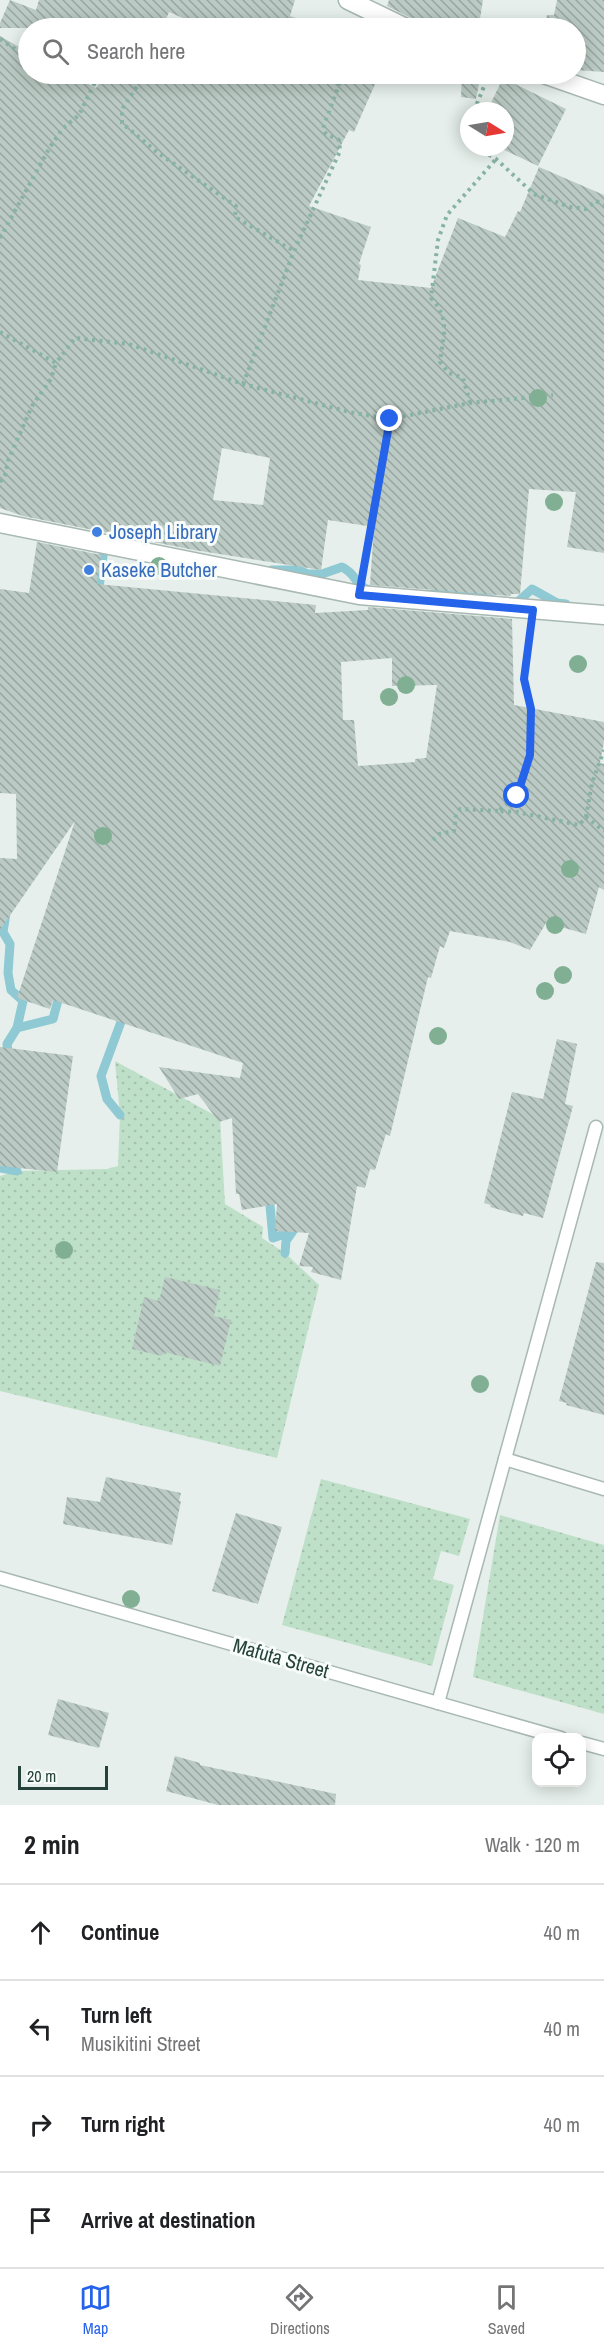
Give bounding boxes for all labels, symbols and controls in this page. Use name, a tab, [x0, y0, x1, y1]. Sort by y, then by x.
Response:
search box	[18, 18, 586, 84]
icon: search	[39, 35, 72, 68]
text: Search here	[87, 36, 185, 66]
north arrow	[460, 102, 514, 156]
route end	[376, 405, 402, 431]
place label: Joseph Library	[109, 518, 218, 545]
marker: Joseph Library	[90, 525, 104, 539]
place label: Kaseke Butcher	[101, 556, 217, 583]
marker: Kaseke Butcher	[82, 563, 96, 577]
route start	[503, 782, 529, 808]
street label: Mafuta Street	[230, 1631, 333, 1684]
map controls	[532, 1733, 586, 1787]
button: locate	[532, 1733, 586, 1787]
scale bar	[18, 1763, 108, 1790]
text: 20 m	[27, 1765, 56, 1787]
text: 2 min	[24, 1827, 80, 1862]
text: Walk · 120 m	[485, 1831, 580, 1858]
icon: ahead	[24, 1916, 57, 1949]
text: Continue	[81, 1917, 159, 1947]
text: 40 m	[544, 1919, 580, 1946]
text: Turn left	[81, 2000, 152, 2030]
icon: left	[24, 2012, 57, 2045]
text: 40 m	[544, 2015, 580, 2042]
text: Musikitini Street	[81, 2030, 200, 2057]
icon: right	[24, 2108, 57, 2141]
text: Turn right	[81, 2109, 165, 2139]
text: 40 m	[544, 2111, 580, 2138]
icon: arrive	[24, 2204, 57, 2237]
text: Arrive at destination	[81, 2205, 255, 2235]
tab: Map	[79, 2281, 112, 2339]
tab: Directions	[270, 2281, 330, 2339]
tab: Saved	[488, 2281, 525, 2339]

